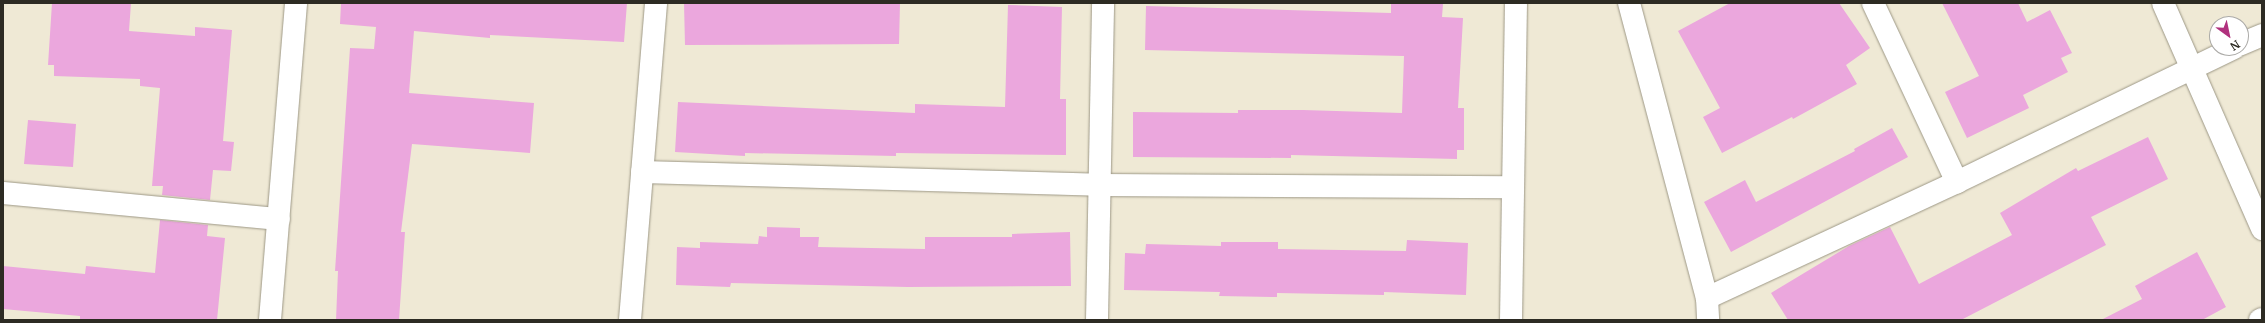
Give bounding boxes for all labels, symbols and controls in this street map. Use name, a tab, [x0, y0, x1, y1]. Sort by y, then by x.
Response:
north arrow	[2209, 16, 2249, 56]
text: N	[2228, 37, 2242, 53]

